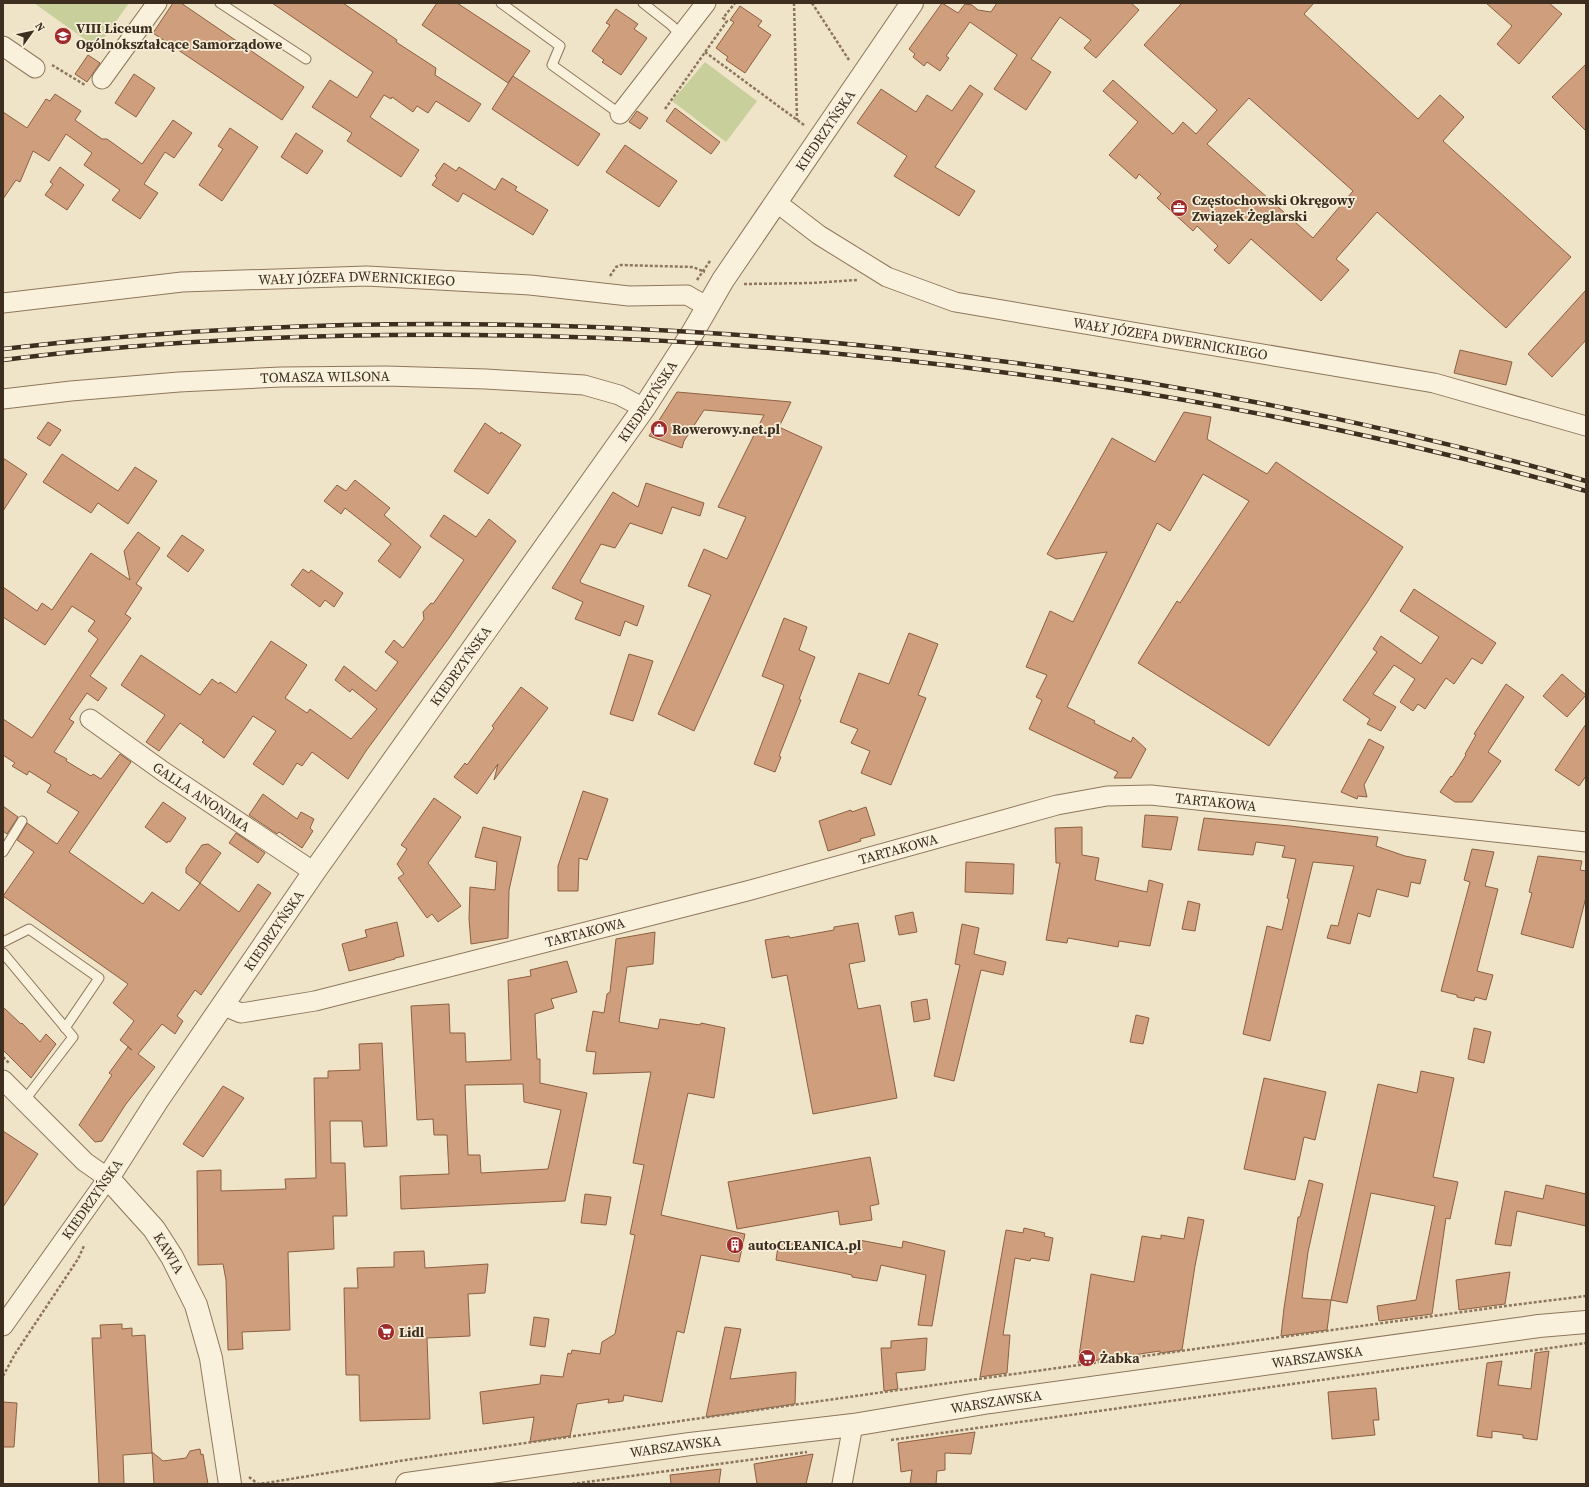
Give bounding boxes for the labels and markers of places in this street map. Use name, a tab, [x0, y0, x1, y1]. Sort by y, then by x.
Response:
place label: VIII Liceum Ogólnokształcące Samorządowe	[76, 18, 282, 54]
school or university icon: VIII Liceum Ogólnokształcące Samorządowe	[53, 26, 73, 46]
place label: Częstochowski Okręgowy Związek Żeglarski	[1192, 190, 1356, 226]
office icon: Częstochowski Okręgowy Związek Żeglarski	[1169, 198, 1189, 218]
shop icon: Rowerowy.net.pl	[649, 419, 669, 439]
place label: Rowerowy.net.pl	[672, 419, 781, 439]
building icon: autoCLEANICA.pl	[725, 1235, 745, 1255]
place label: autoCLEANICA.pl	[748, 1235, 862, 1255]
supermarket icon: Lidl	[376, 1322, 396, 1342]
place label: Lidl	[399, 1322, 425, 1342]
supermarket icon: Żabka	[1077, 1348, 1097, 1368]
place label: Żabka	[1100, 1348, 1140, 1368]

